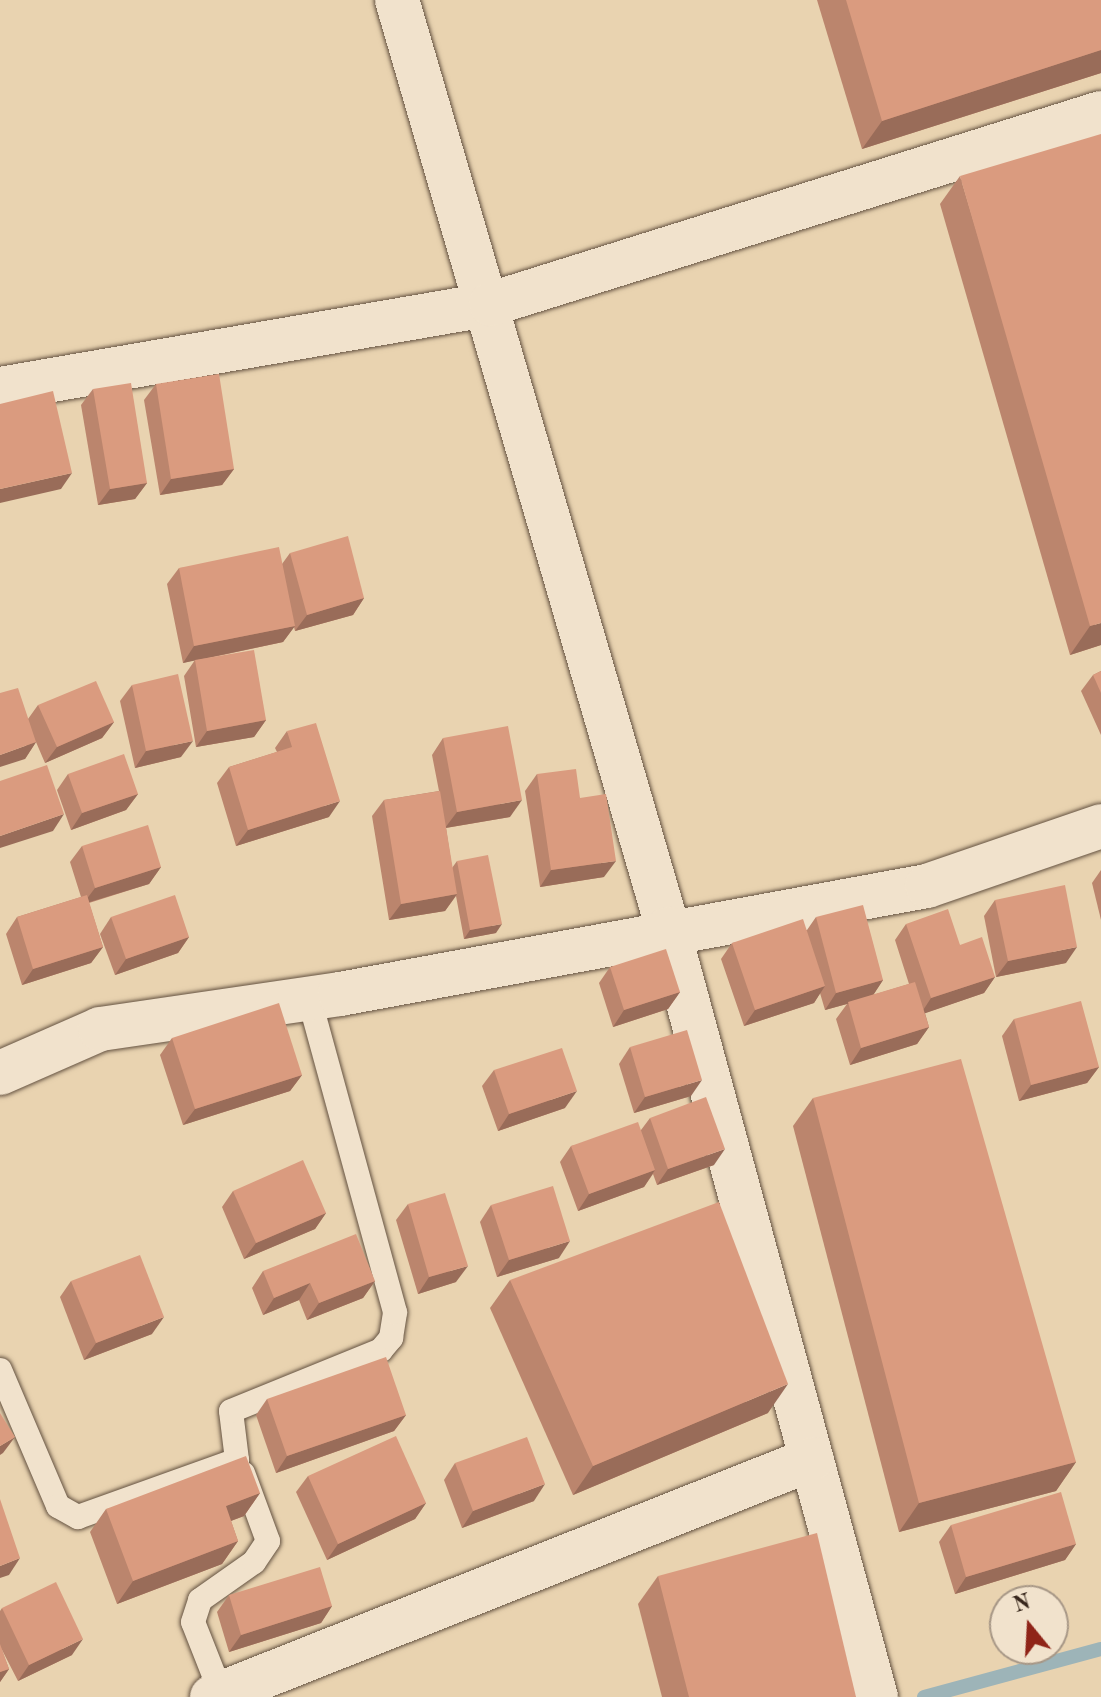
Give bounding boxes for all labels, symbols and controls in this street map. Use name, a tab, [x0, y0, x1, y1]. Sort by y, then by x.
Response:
north arrow	[989, 1585, 1069, 1665]
text: N	[1011, 1591, 1034, 1617]

